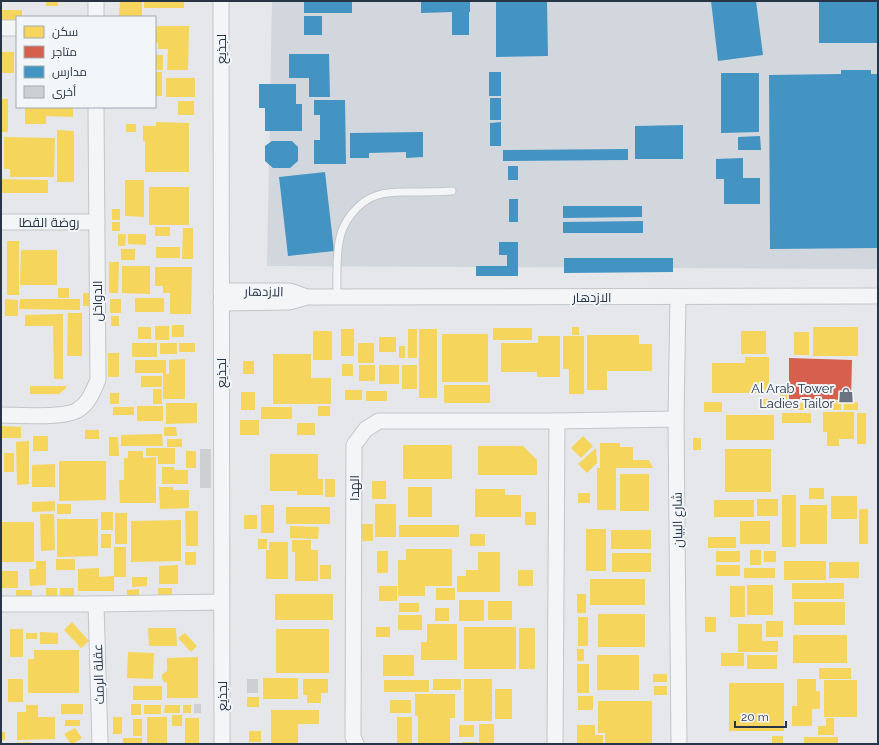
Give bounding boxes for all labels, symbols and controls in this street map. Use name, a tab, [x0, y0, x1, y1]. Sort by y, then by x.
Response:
legend	[16, 16, 156, 108]
text: سكن	[52, 25, 78, 39]
street label: لجذيع	[214, 34, 230, 64]
text: متاجر	[51, 45, 77, 59]
text: مدارس	[52, 65, 87, 79]
text: أخرى	[52, 84, 76, 99]
street label: روضة القطا	[19, 215, 79, 230]
street label: الدواخل	[90, 281, 105, 321]
street label: الازدهار	[243, 284, 284, 299]
street label: الازدهار	[571, 290, 612, 305]
street label: لجذيع	[214, 358, 230, 388]
place label: Al Arab Tower Ladies Tailor	[751, 381, 834, 411]
shop icon: Al Arab Tower Ladies Tailor	[837, 386, 855, 404]
street label: الهدا	[347, 475, 362, 501]
street label: شارع البيان	[670, 492, 686, 548]
street label: عقلة الرمث	[90, 643, 107, 705]
street label: لجذيع	[215, 681, 231, 711]
scale bar	[735, 703, 786, 729]
text: 20 m	[741, 710, 769, 724]

